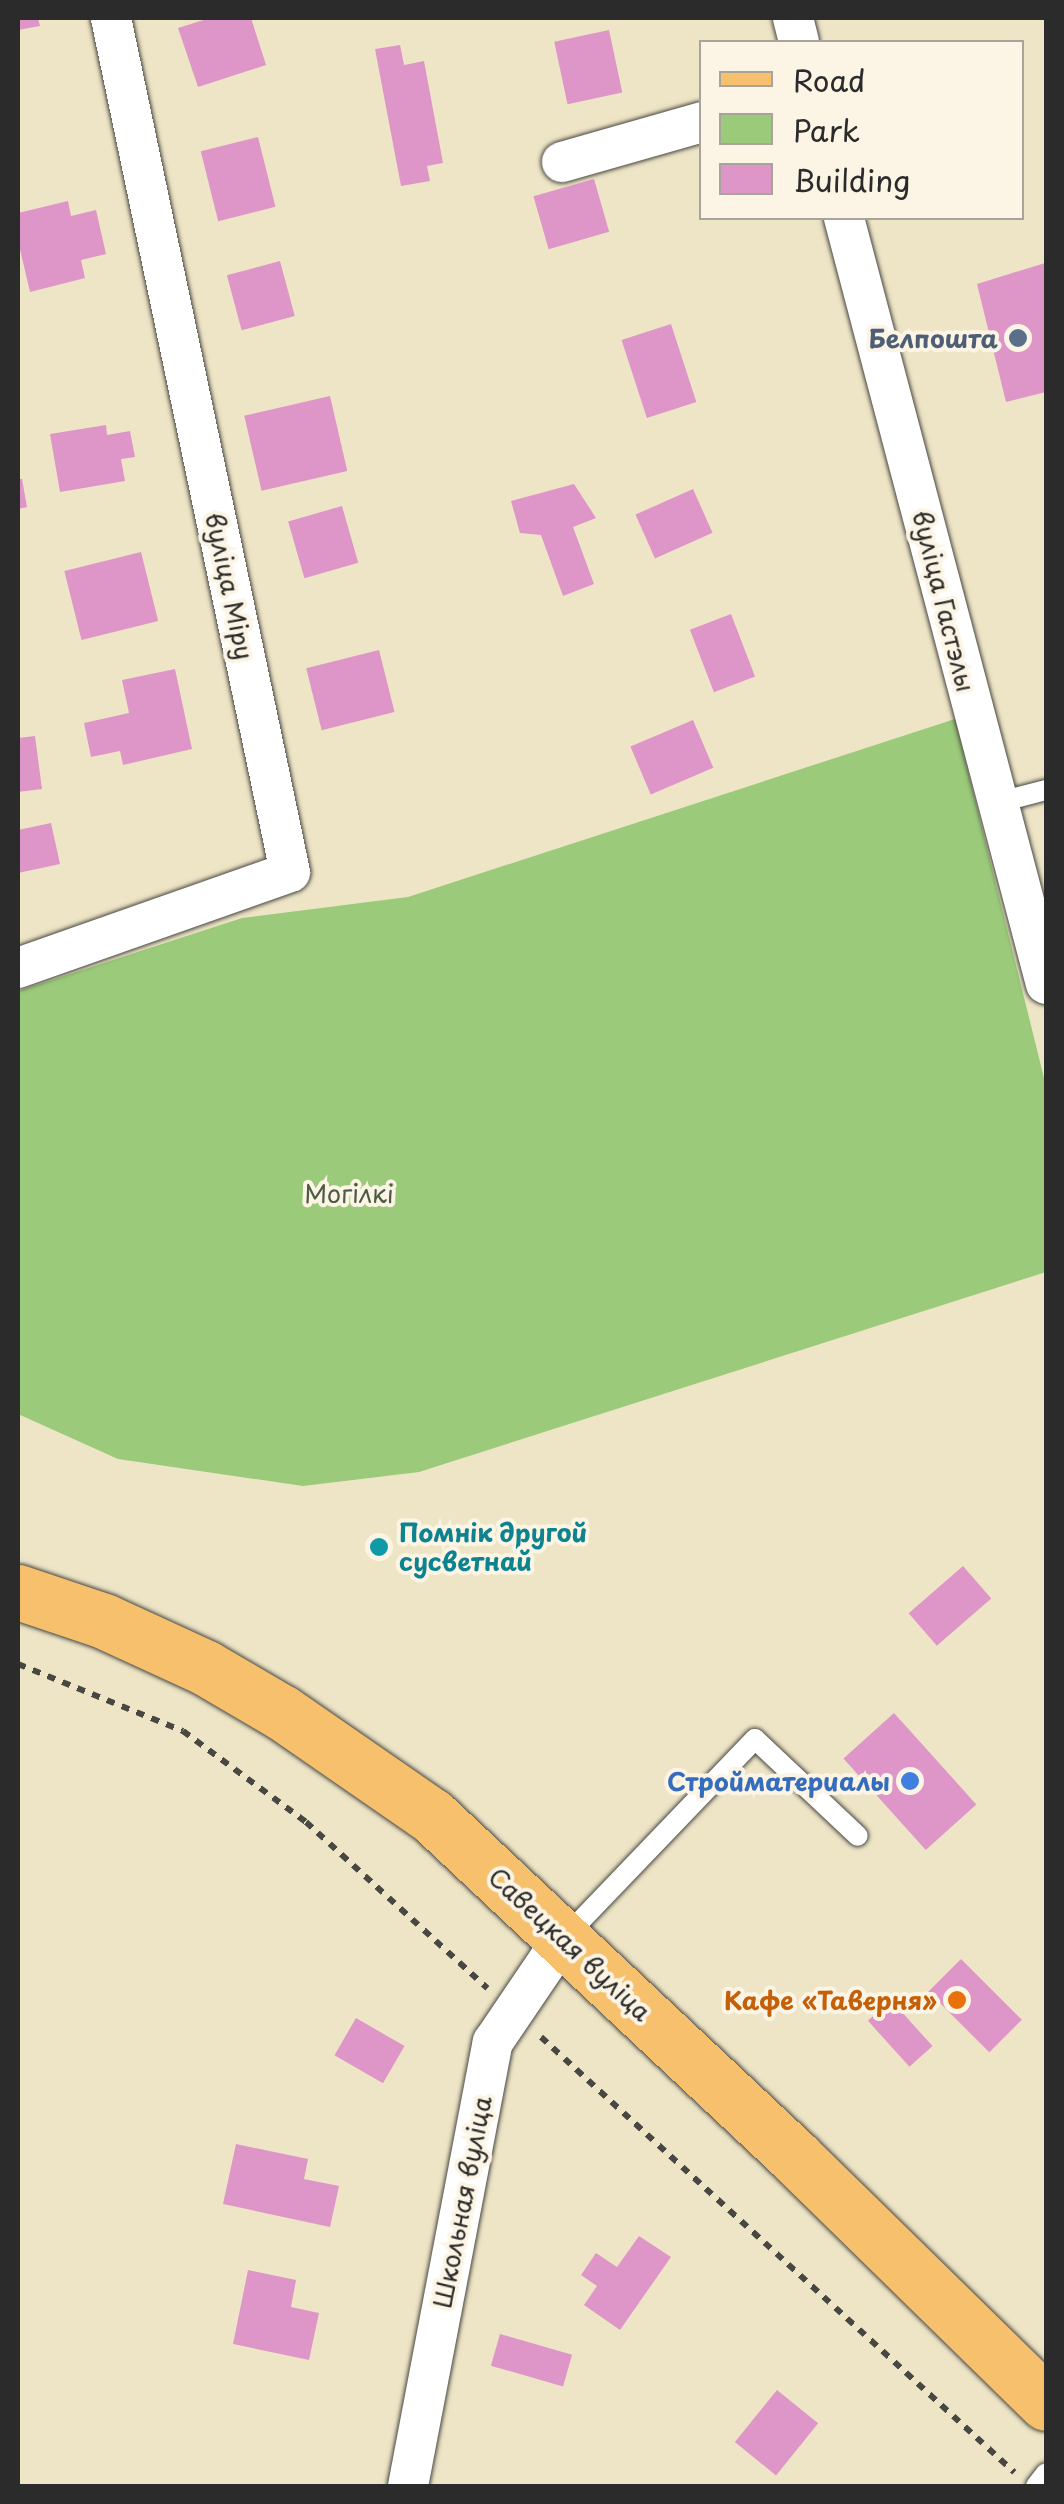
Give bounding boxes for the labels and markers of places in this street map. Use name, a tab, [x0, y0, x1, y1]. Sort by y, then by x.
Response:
place label: Белпошта	[869, 323, 998, 353]
marker: Белпошта	[1007, 327, 1029, 349]
place label: Помнік другой сусветнай	[399, 1518, 590, 1577]
marker: Помнік другой сусветнай	[368, 1536, 390, 1558]
place label: Стройматериалы	[667, 1766, 890, 1796]
marker: Стройматериалы	[899, 1770, 921, 1792]
place label: Кафе «Таверня»	[725, 1985, 937, 2015]
marker: Кафе «Таверня»	[946, 1989, 968, 2011]

